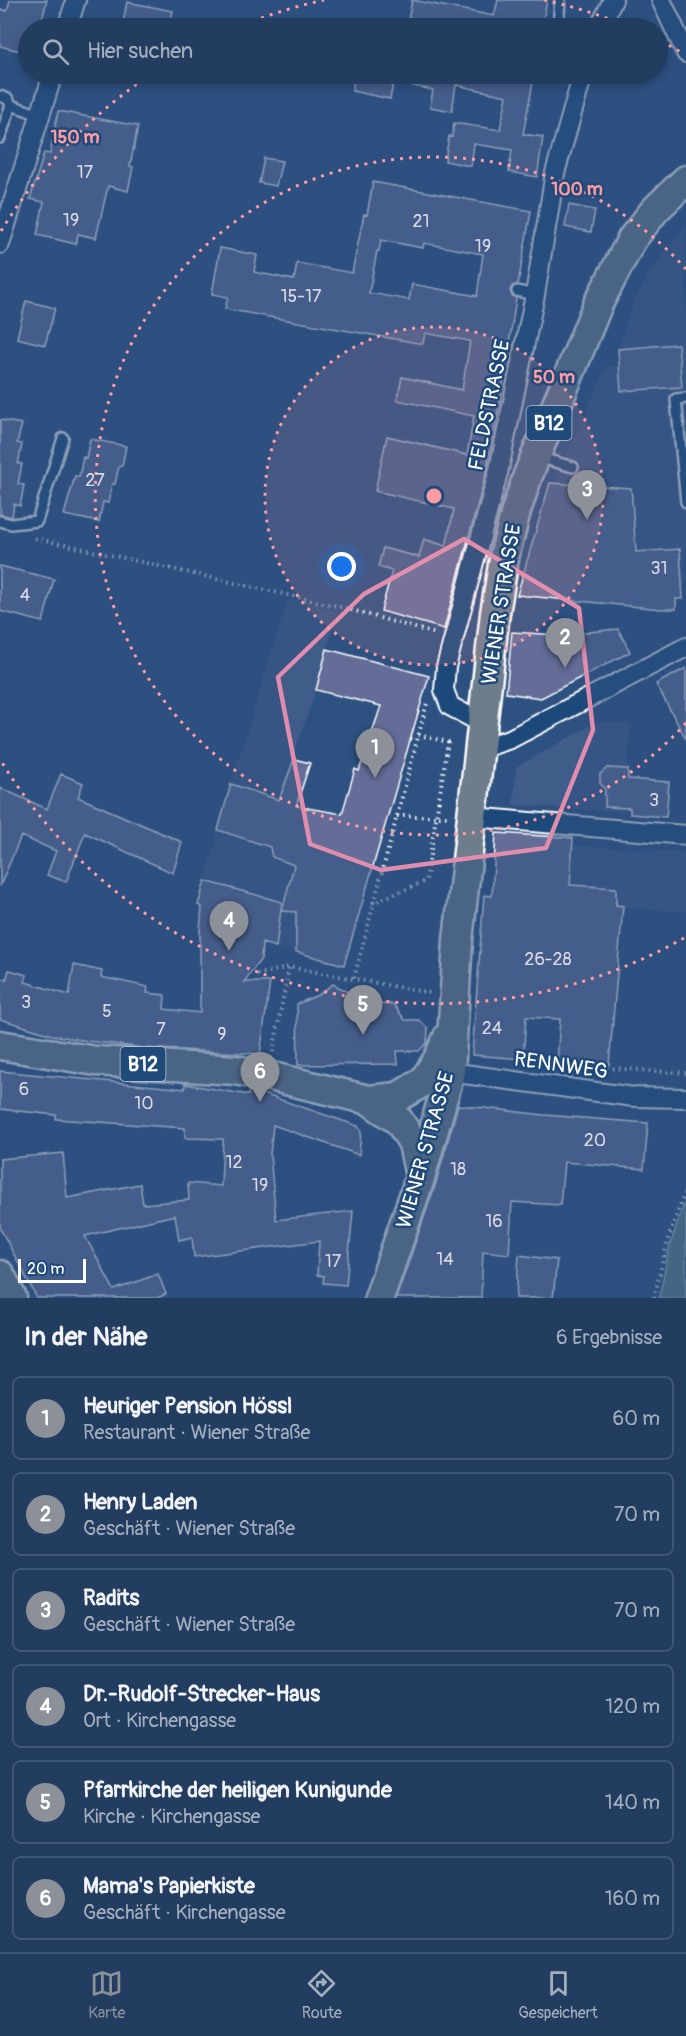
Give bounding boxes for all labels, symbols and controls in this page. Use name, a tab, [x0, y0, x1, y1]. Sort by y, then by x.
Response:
search box	[18, 18, 668, 84]
icon: search	[39, 35, 72, 68]
text: Hier suchen	[87, 37, 193, 65]
text: 150 m	[51, 126, 100, 149]
house number: 17	[77, 161, 94, 184]
text: 100 m	[551, 178, 603, 201]
house number: 19	[63, 209, 79, 232]
house number: 21	[412, 210, 430, 233]
house number: 19	[475, 235, 491, 258]
house number: 15-17	[280, 285, 322, 308]
street label: FELDSTRASSE	[462, 337, 517, 473]
text: 50 m	[533, 366, 575, 389]
road number: B12	[526, 406, 572, 440]
house number: 27	[85, 469, 105, 492]
pin: 3	[568, 470, 606, 520]
centre of rings	[424, 486, 444, 506]
street label: WIENER STRASSE	[475, 522, 528, 686]
your location	[327, 552, 356, 581]
house number: 31	[650, 557, 668, 580]
house number: 4	[20, 584, 31, 607]
pin: 2	[546, 618, 584, 668]
pin: 1	[356, 728, 394, 778]
house number: 3	[649, 789, 659, 812]
pin: 4	[210, 902, 248, 951]
house number: 26-28	[524, 948, 572, 971]
pin: 5	[344, 986, 382, 1035]
house number: 3	[21, 991, 31, 1014]
house number: 5	[102, 1000, 112, 1023]
house number: 24	[482, 1017, 503, 1040]
house number: 7	[156, 1018, 166, 1041]
house number: 9	[217, 1023, 227, 1046]
street label: RENNWEG	[512, 1046, 610, 1085]
road number: B12	[120, 1047, 166, 1081]
pin: 6	[240, 1052, 280, 1102]
street label: WIENER STRASSE	[390, 1068, 461, 1232]
house number: 6	[19, 1078, 29, 1101]
house number: 10	[134, 1092, 154, 1115]
house number: 20	[584, 1129, 606, 1152]
house number: 12	[225, 1151, 243, 1174]
house number: 18	[450, 1158, 466, 1181]
house number: 19	[252, 1174, 268, 1197]
house number: 16	[485, 1210, 503, 1233]
house number: 14	[436, 1248, 454, 1271]
house number: 17	[325, 1250, 342, 1273]
scale bar	[18, 1256, 86, 1284]
text: 20 m	[27, 1259, 65, 1279]
text: In der Nähe	[24, 1321, 147, 1353]
text: 6 Ergebnisse	[556, 1325, 662, 1350]
text: Heuriger Pension Hössl	[83, 1392, 292, 1420]
text: 1	[42, 1406, 49, 1431]
text: 60 m	[613, 1406, 660, 1431]
text: Restaurant · Wiener Straße	[83, 1420, 310, 1445]
text: Henry Laden	[83, 1488, 197, 1516]
text: 2	[40, 1502, 51, 1527]
text: 70 m	[614, 1502, 660, 1527]
text: Geschäft · Wiener Straße	[83, 1516, 295, 1541]
text: Radits	[83, 1584, 139, 1612]
text: 3	[40, 1598, 51, 1623]
text: 70 m	[614, 1598, 660, 1623]
text: Geschäft · Wiener Straße	[83, 1612, 295, 1637]
text: Dr.-Rudolf-Strecker-Haus	[83, 1680, 320, 1708]
text: 4	[40, 1694, 51, 1719]
text: 120 m	[605, 1694, 660, 1719]
text: Ort · Kirchengasse	[83, 1708, 236, 1733]
text: Pfarrkirche der heiligen Kunigunde	[83, 1776, 392, 1804]
text: 5	[40, 1790, 51, 1815]
text: 140 m	[605, 1790, 660, 1815]
text: Kirche · Kirchengasse	[83, 1804, 260, 1829]
text: Mama's Papierkiste	[83, 1872, 255, 1900]
text: 6	[40, 1886, 51, 1911]
text: 160 m	[605, 1886, 660, 1911]
text: Geschäft · Kirchengasse	[83, 1900, 286, 1925]
tab: Karte	[88, 1967, 125, 2023]
tab: Route	[302, 1967, 342, 2023]
tab: Gespeichert	[518, 1967, 598, 2023]

